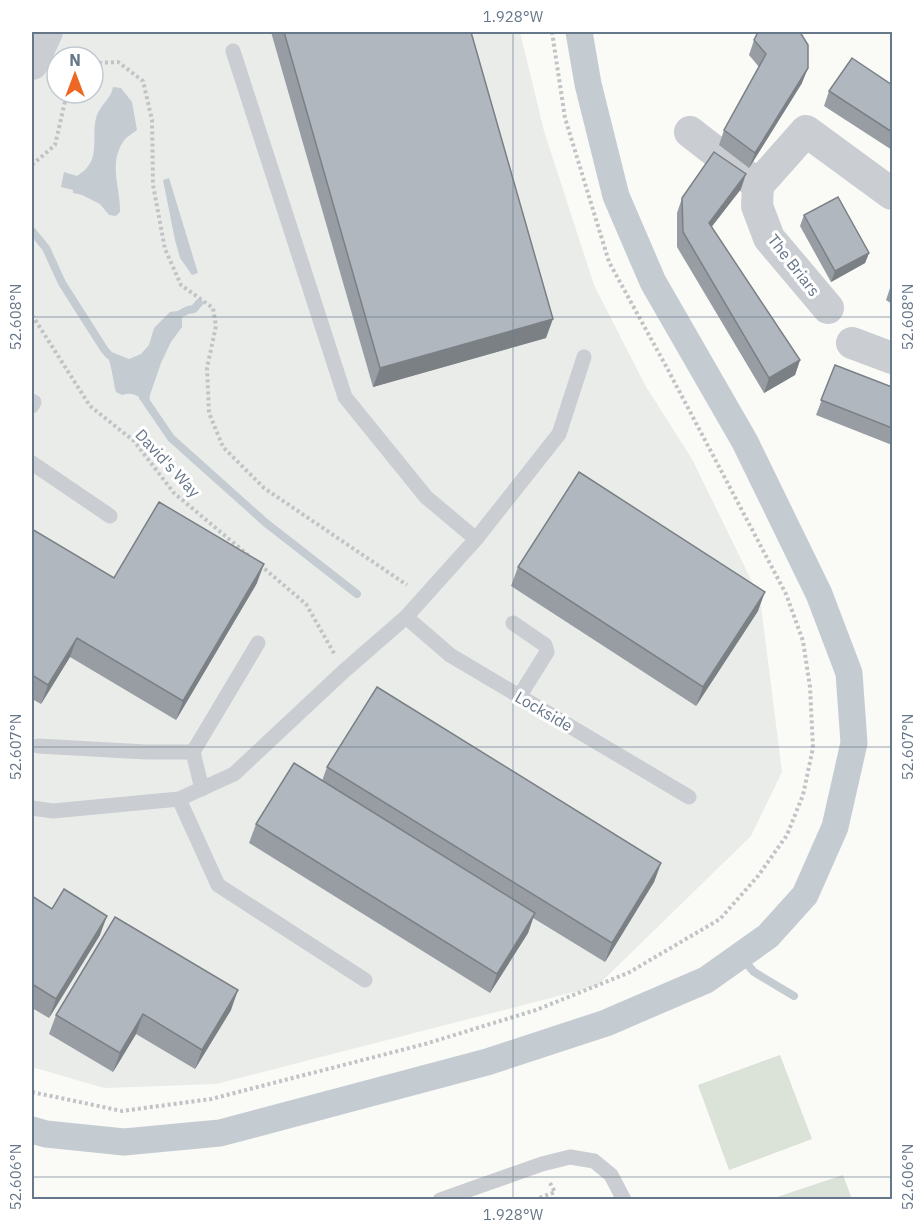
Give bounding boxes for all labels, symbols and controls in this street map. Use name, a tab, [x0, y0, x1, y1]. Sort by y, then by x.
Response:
text: 1.928°W	[483, 7, 544, 26]
north arrow	[45, 45, 105, 105]
text: N	[69, 50, 81, 70]
street label: The Briars	[764, 230, 824, 300]
text: 52.608°N	[6, 284, 25, 350]
text: 52.608°N	[898, 284, 917, 350]
street label: David's Way	[131, 425, 205, 501]
street label: Lockside	[512, 687, 576, 736]
text: 52.607°N	[6, 714, 25, 780]
text: 52.607°N	[898, 714, 917, 780]
text: 52.606°N	[6, 1144, 25, 1210]
text: 52.606°N	[898, 1144, 917, 1210]
text: 1.928°W	[483, 1205, 544, 1224]

